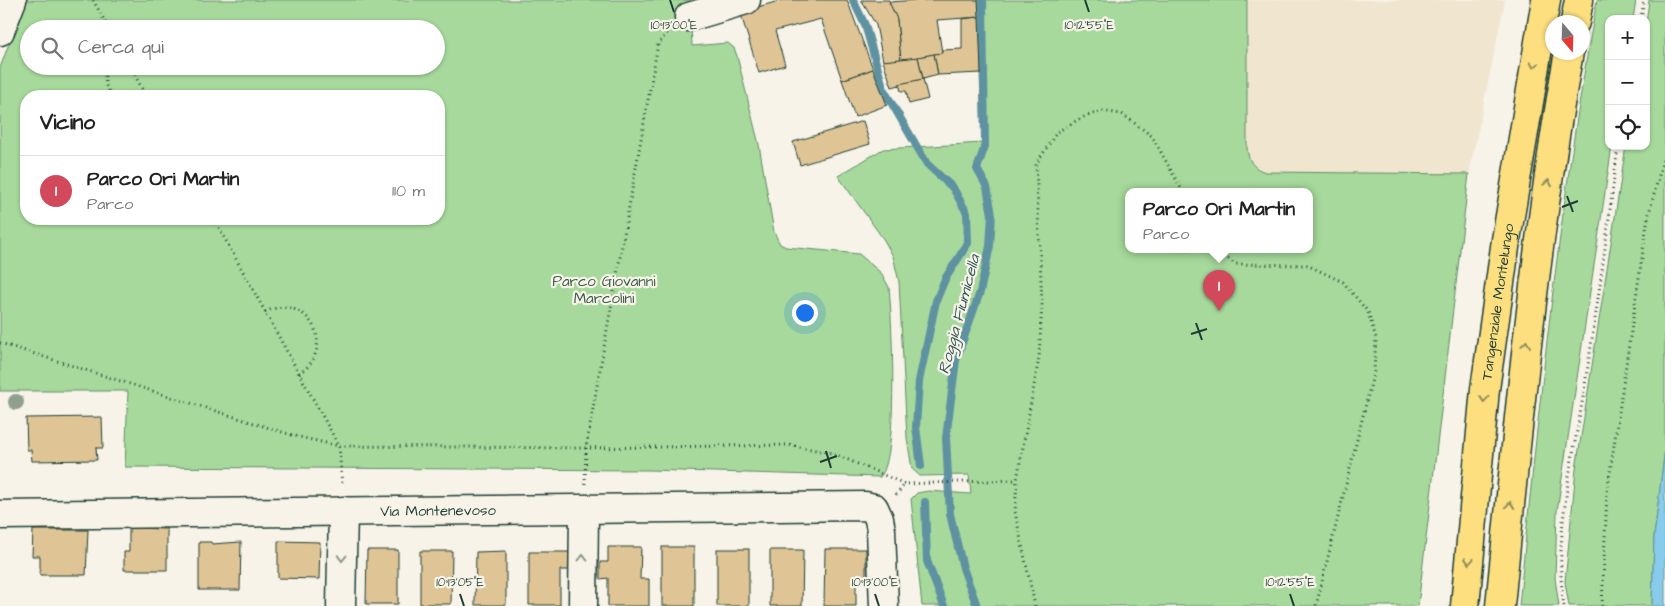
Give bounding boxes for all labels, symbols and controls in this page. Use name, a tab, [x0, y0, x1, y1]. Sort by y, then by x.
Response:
north arrow	[1545, 15, 1590, 60]
map controls	[1605, 15, 1650, 150]
button: +	[1605, 15, 1650, 60]
text: 10°13'00"E	[651, 17, 697, 34]
text: 10°12'55"E	[1064, 17, 1114, 34]
search box	[20, 20, 445, 75]
icon: search	[38, 34, 66, 62]
text: Cerca qui	[78, 34, 164, 61]
button: −	[1605, 60, 1650, 105]
one-way arrow	[1529, 61, 1539, 70]
button: locate	[1605, 105, 1650, 150]
text: Vicino	[40, 108, 95, 137]
text: Parco Ori Martin	[87, 166, 239, 193]
one-way arrow	[1542, 178, 1553, 186]
text: 1	[55, 180, 57, 202]
text: 110 m	[392, 180, 425, 202]
popup	[1125, 188, 1313, 253]
text: Parco	[87, 193, 133, 215]
text: Parco Ori Martin	[1143, 196, 1295, 223]
street label: Tangenziale Montelungo	[1476, 221, 1520, 382]
text: Parco	[1143, 223, 1189, 245]
water label: Roggia Fiumicella	[933, 252, 987, 376]
pin: 1	[1203, 270, 1235, 311]
park label: Parco Giovanni Marcolini	[552, 271, 656, 309]
your location	[792, 300, 818, 326]
one-way arrow	[1520, 339, 1531, 347]
one-way arrow	[1479, 395, 1490, 403]
street label: Via Montenevoso	[380, 500, 497, 522]
one-way arrow	[1504, 501, 1515, 509]
one-way arrow	[578, 554, 588, 562]
one-way arrow	[337, 555, 348, 563]
one-way arrow	[1464, 557, 1475, 565]
text: 10°13'05"E	[436, 574, 484, 591]
text: 10°13'00"E	[852, 574, 898, 591]
text: 10°12'55"E	[1265, 574, 1315, 591]

